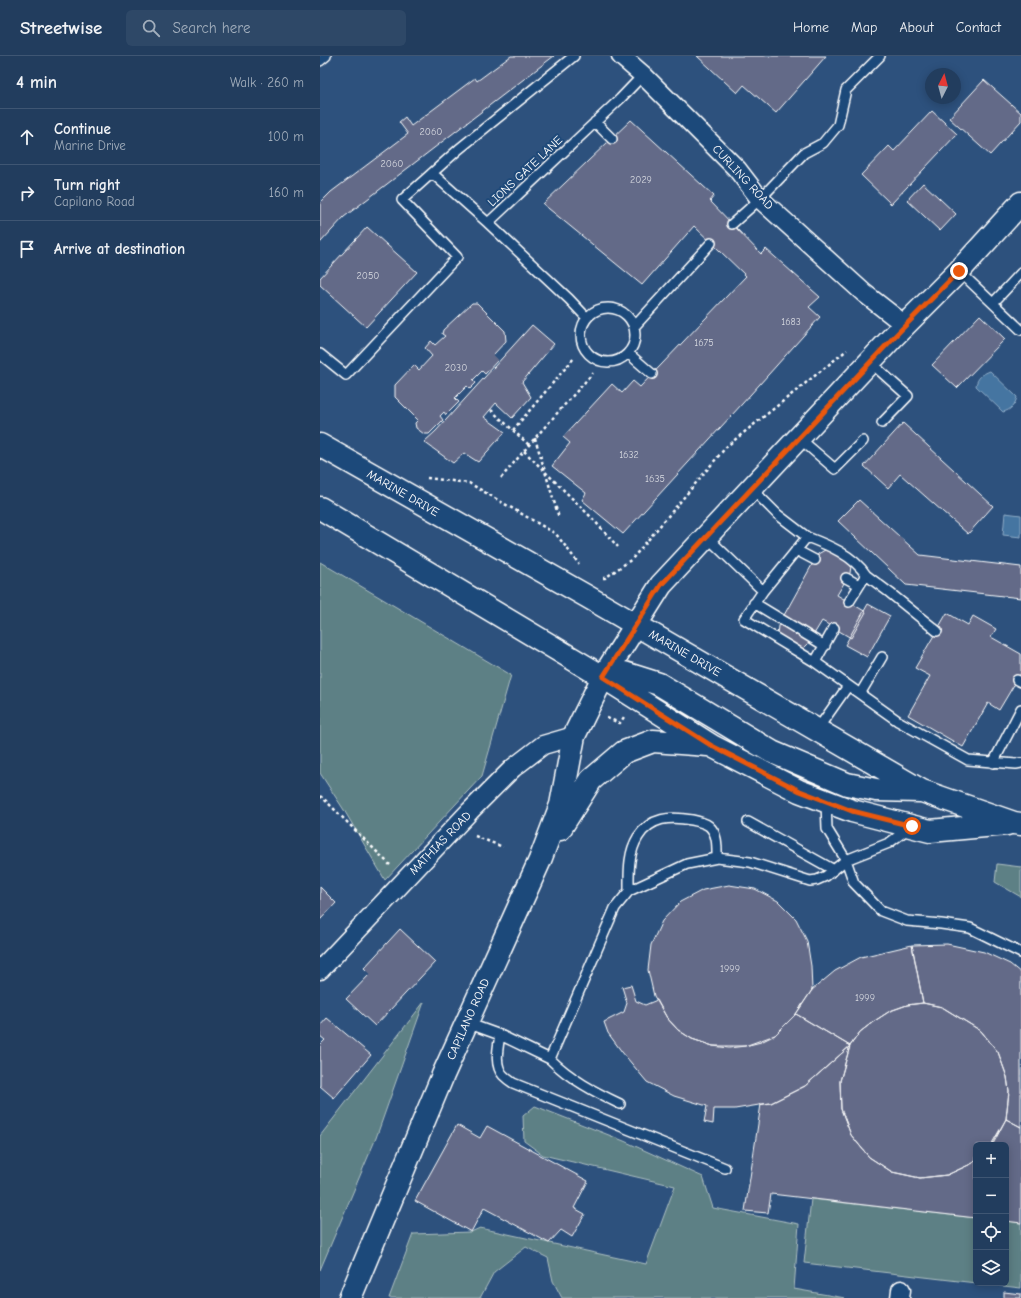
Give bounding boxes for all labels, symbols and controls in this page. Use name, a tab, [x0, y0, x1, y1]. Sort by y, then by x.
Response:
search box	[126, 10, 406, 46]
text: Streetwise	[20, 17, 102, 39]
icon: search	[140, 17, 162, 39]
text: Search here	[172, 19, 250, 37]
text: Home	[793, 19, 829, 36]
text: Map	[851, 19, 877, 36]
text: About	[899, 19, 934, 36]
text: Contact	[956, 19, 1001, 36]
north arrow	[925, 68, 961, 104]
text: 4 min	[16, 73, 57, 92]
text: Walk · 260 m	[230, 75, 304, 90]
text: Continue	[54, 120, 111, 138]
icon: ahead	[16, 126, 38, 148]
house number: 2060	[420, 126, 442, 138]
text: 100 m	[268, 129, 304, 144]
street label: LIONS GATE LANE	[485, 133, 565, 209]
text: Marine Drive	[54, 138, 126, 153]
street label: CURLING ROAD	[709, 142, 777, 212]
house number: 2060	[381, 158, 403, 170]
house number: 2029	[630, 174, 652, 186]
text: Turn right	[54, 176, 120, 194]
icon: right	[16, 182, 38, 204]
text: 160 m	[269, 185, 304, 200]
text: Capilano Road	[54, 194, 135, 209]
icon: arrive	[16, 238, 38, 260]
text: Arrive at destination	[54, 240, 185, 258]
route end	[950, 262, 968, 280]
house number: 2050	[357, 270, 379, 282]
house number: 1683	[781, 316, 801, 328]
house number: 1675	[694, 337, 714, 349]
house number: 2030	[445, 362, 467, 374]
house number: 1632	[619, 449, 639, 461]
street label: MARINE DRIVE	[364, 467, 442, 519]
house number: 1635	[645, 473, 665, 485]
street label: MARINE DRIVE	[646, 627, 724, 679]
street label: MATHIAS ROAD	[406, 808, 474, 878]
route start	[903, 817, 921, 835]
house number: 1999	[720, 963, 740, 975]
street label: CAPILANO ROAD	[444, 976, 492, 1062]
house number: 1999	[855, 992, 875, 1004]
map controls	[973, 1142, 1009, 1286]
button: +	[973, 1142, 1009, 1178]
button: −	[973, 1178, 1009, 1214]
button: locate	[973, 1214, 1009, 1250]
button: layers	[973, 1250, 1009, 1286]

